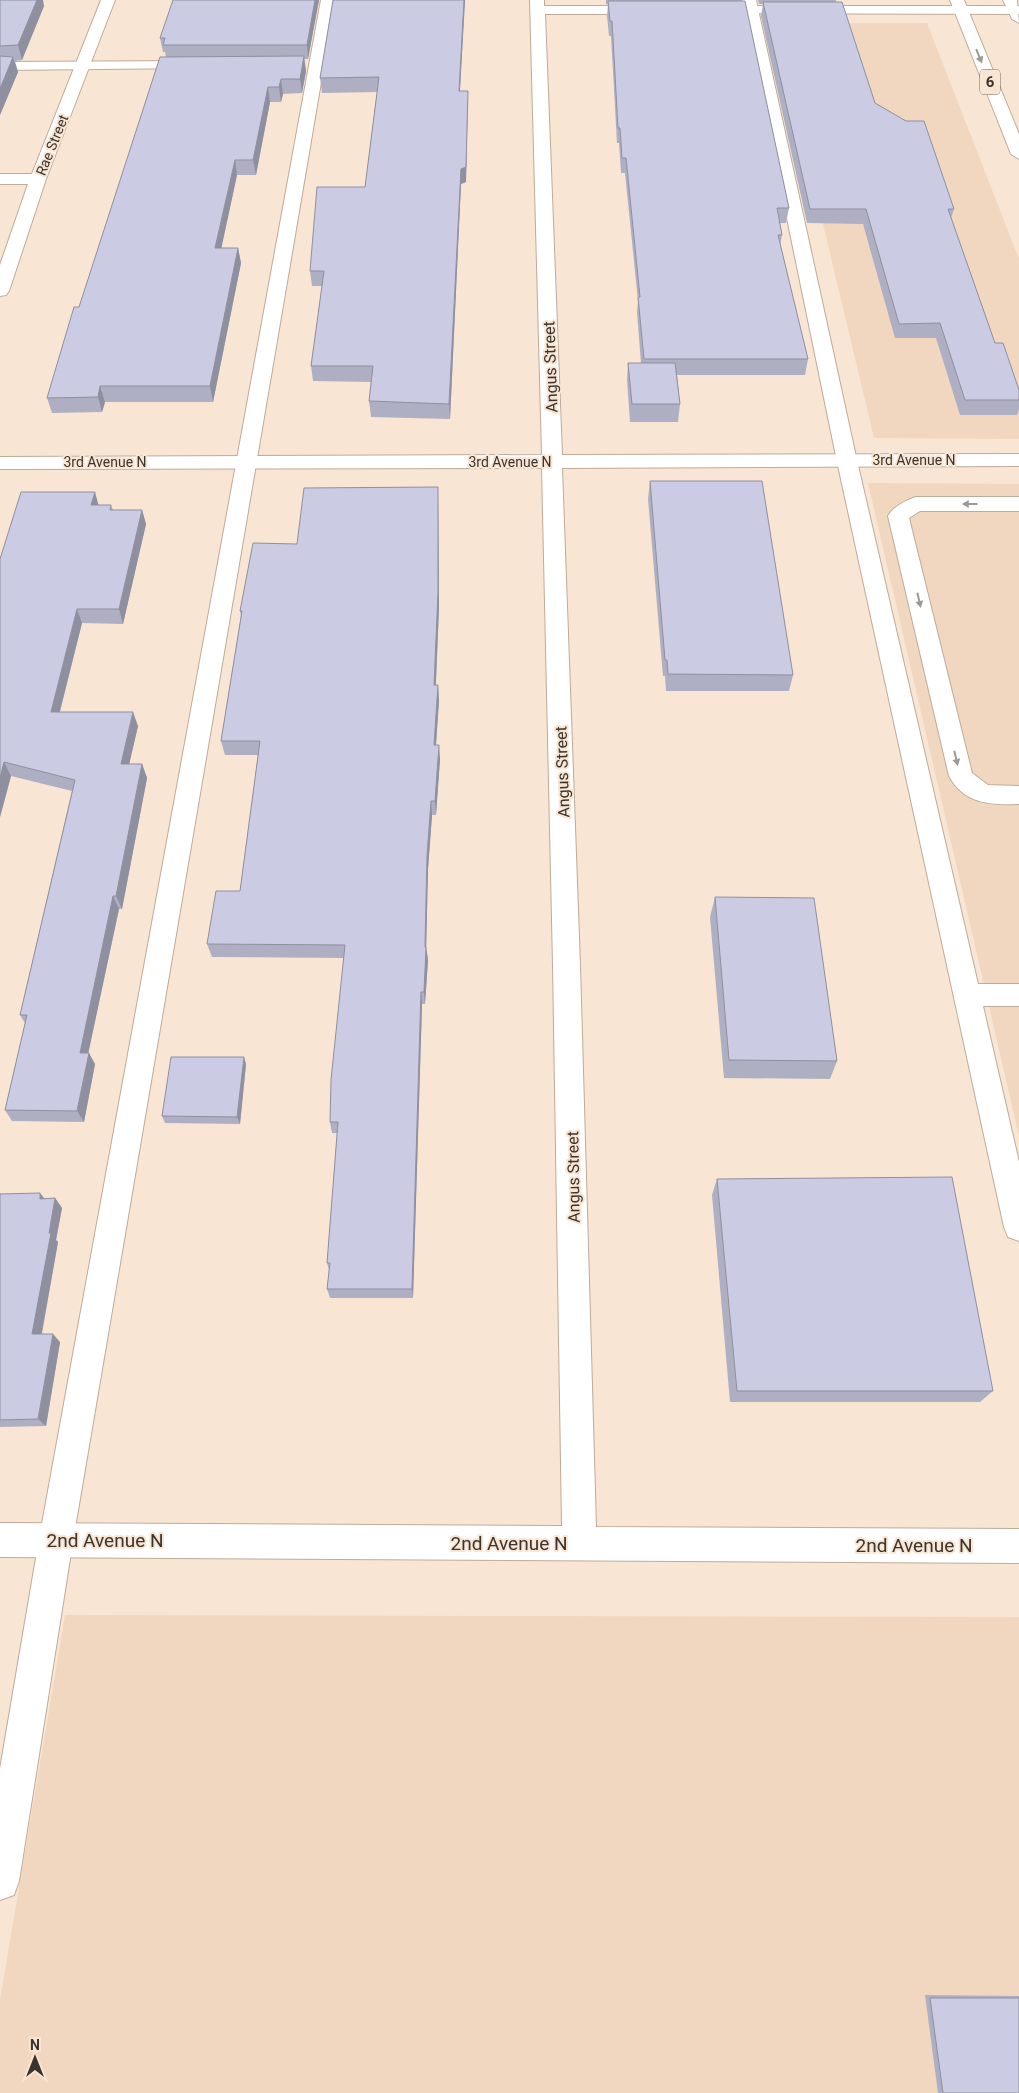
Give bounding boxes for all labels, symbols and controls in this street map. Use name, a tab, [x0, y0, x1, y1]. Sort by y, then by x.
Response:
one-way arrow	[976, 48, 984, 63]
road number: 6	[980, 70, 1000, 94]
street label: Rae Street	[33, 112, 72, 178]
street label: Angus Street	[539, 321, 562, 413]
street label: 3rd Avenue N	[872, 452, 956, 468]
street label: 3rd Avenue N	[63, 454, 147, 470]
street label: 3rd Avenue N	[468, 454, 552, 470]
one-way arrow	[962, 500, 978, 508]
one-way arrow	[915, 593, 923, 608]
street label: Angus Street	[551, 726, 574, 818]
one-way arrow	[952, 751, 960, 766]
street label: Angus Street	[563, 1131, 584, 1223]
street label: 2nd Avenue N	[47, 1529, 164, 1552]
street label: 2nd Avenue N	[451, 1532, 568, 1555]
street label: 2nd Avenue N	[856, 1534, 973, 1557]
north arrow	[10, 2033, 60, 2083]
text: N	[30, 2037, 40, 2053]

